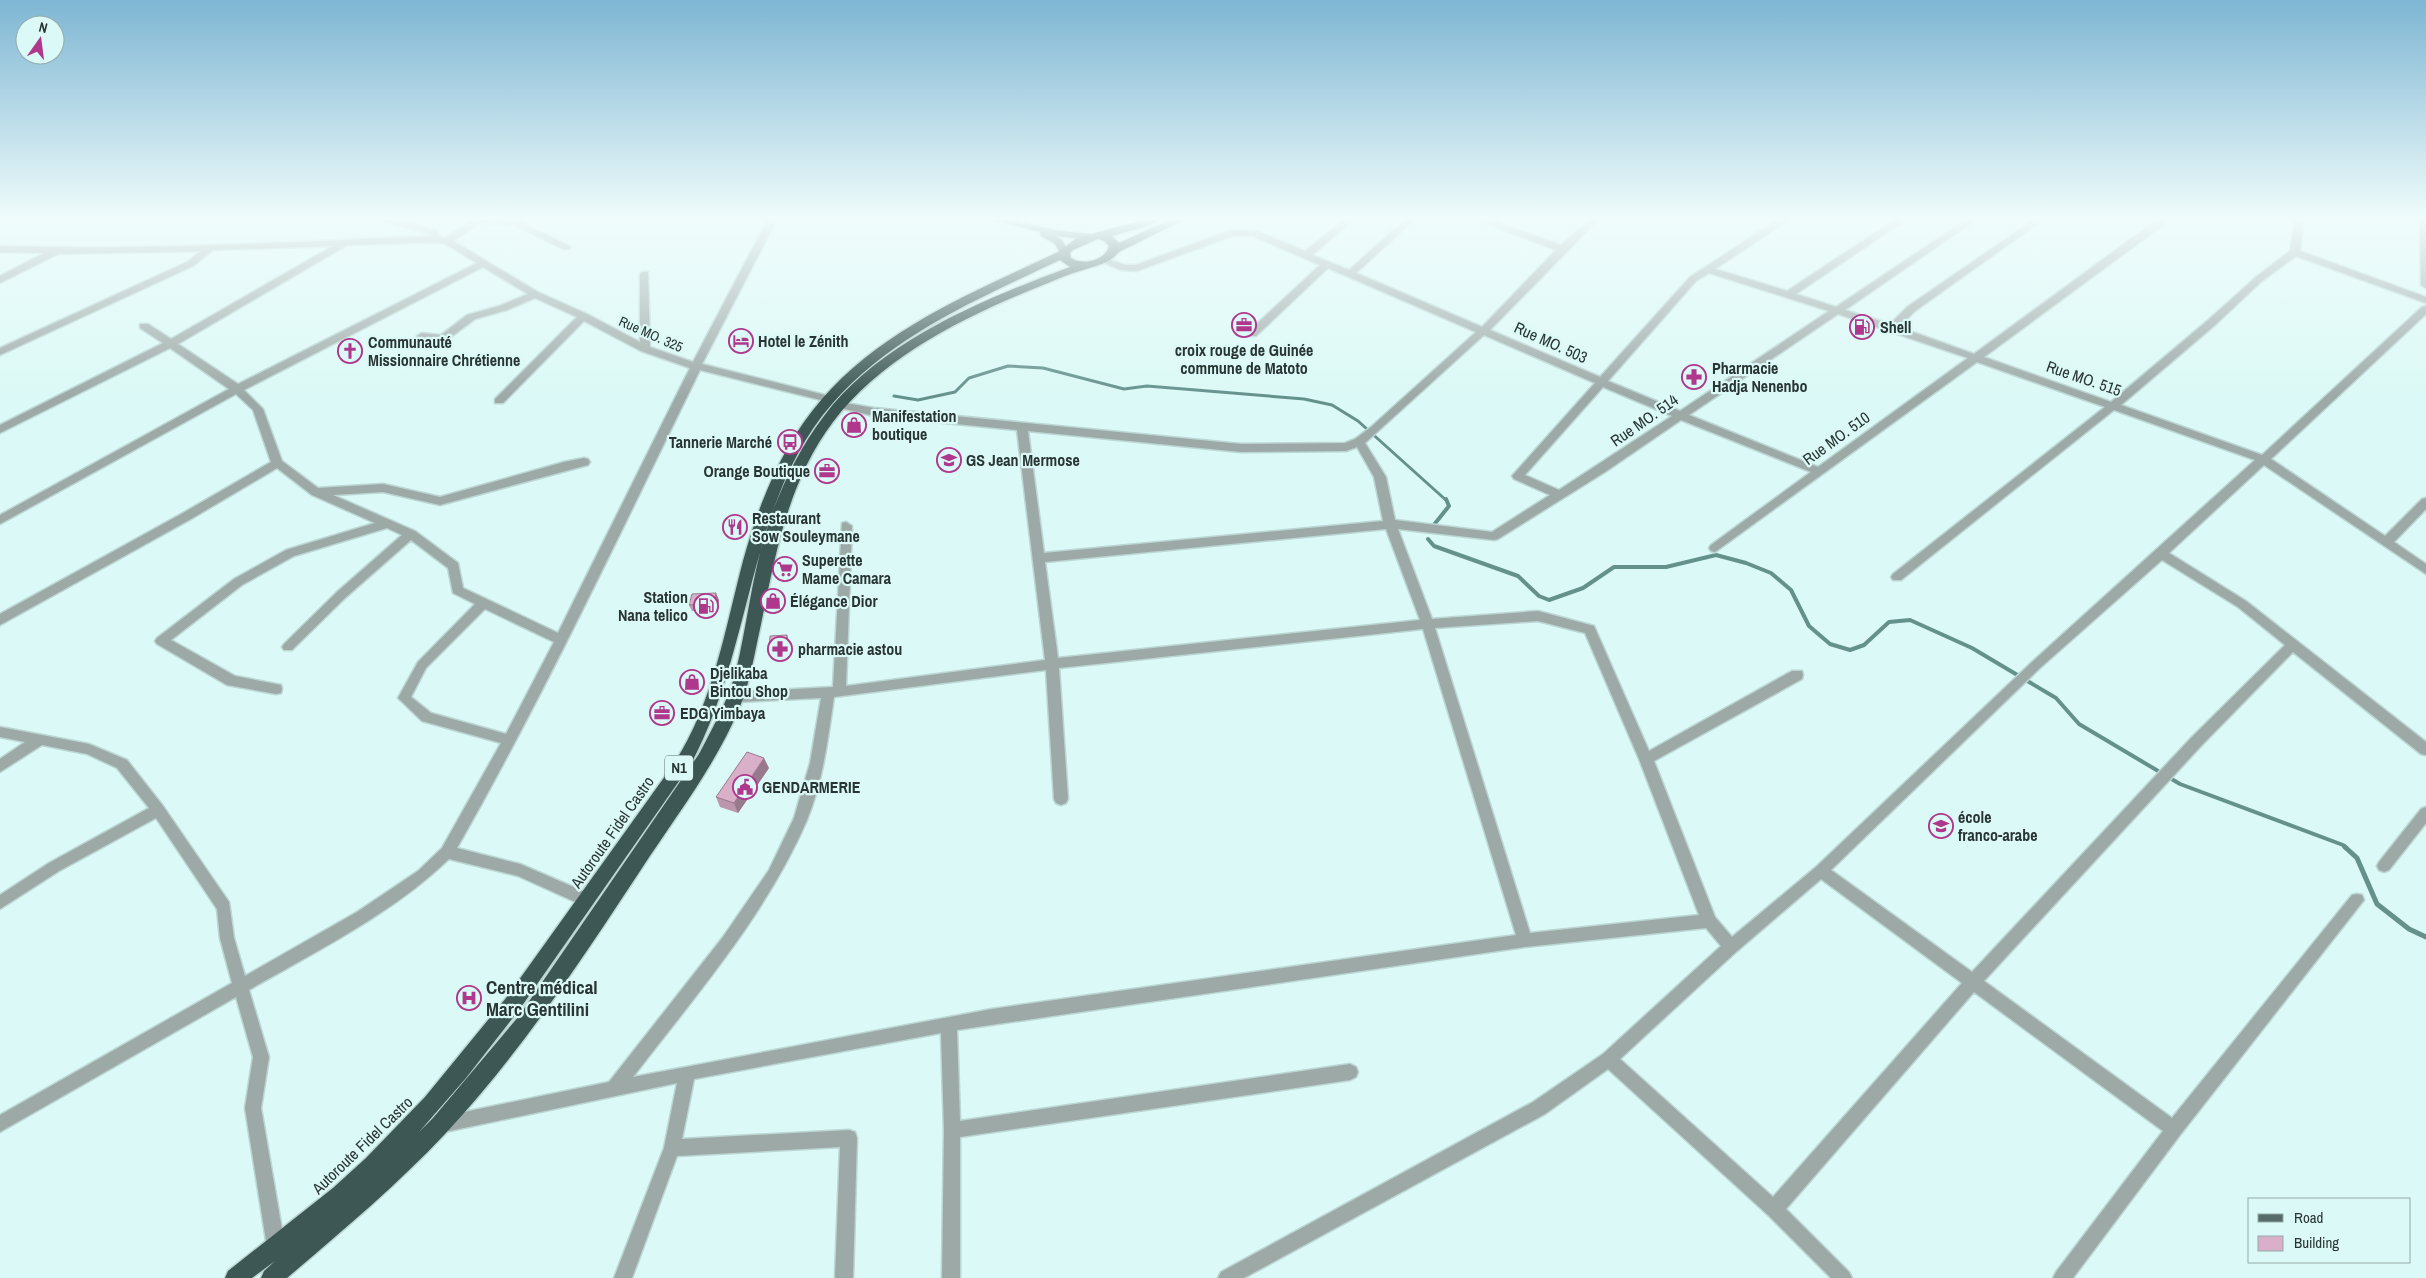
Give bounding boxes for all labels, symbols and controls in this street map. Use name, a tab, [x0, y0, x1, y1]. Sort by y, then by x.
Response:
north arrow	[15, 15, 65, 65]
text: N	[37, 18, 49, 37]
street label: Rue MO. 325	[616, 312, 686, 356]
office icon: croix rouge de Guinée commune de Matoto	[1231, 312, 1257, 338]
fuel station icon: Shell	[1849, 314, 1875, 340]
street label: Rue MO. 503	[1511, 316, 1591, 368]
place label: Shell	[1880, 316, 1911, 338]
hotel icon: Hotel le Zénith	[728, 328, 754, 354]
place label: Hotel le Zénith	[758, 330, 848, 352]
place label: Communauté Missionnaire Chrétienne	[368, 331, 520, 371]
church icon: Communauté Missionnaire Chrétienne	[337, 338, 363, 364]
place label: croix rouge de Guinée commune de Matoto	[1175, 339, 1313, 379]
street label: Rue MO. 515	[2044, 355, 2124, 401]
place label: Pharmacie Hadja Nenenbo	[1712, 357, 1808, 397]
pharmacy icon: Pharmacie Hadja Nenenbo	[1681, 364, 1707, 390]
street label: Rue MO. 514	[1606, 389, 1682, 451]
place label: Manifestation boutique	[872, 405, 957, 445]
street label: Rue MO. 510	[1798, 406, 1874, 470]
shop icon: Manifestation boutique	[841, 412, 867, 438]
bus stop icon: Tannerie Marché	[777, 429, 803, 455]
place label: Tannerie Marché	[669, 431, 772, 453]
school or university icon: GS Jean Mermose	[936, 447, 962, 473]
place label: GS Jean Mermose	[966, 449, 1080, 471]
office icon: Orange Boutique	[814, 458, 840, 484]
place label: Orange Boutique	[704, 460, 810, 482]
place label: Restaurant Sow Souleymane	[752, 507, 860, 547]
restaurant icon: Restaurant Sow Souleymane	[722, 514, 748, 540]
place label: Superette Mame Camara	[802, 549, 892, 589]
supermarket icon: Superette Mame Camara	[772, 556, 798, 582]
place label: Station Nana telico	[618, 586, 688, 626]
shop icon: Élégance Dior	[760, 588, 786, 614]
place label: Élégance Dior	[790, 590, 878, 612]
fuel station icon: Station Nana telico	[693, 593, 719, 619]
pharmacy icon: pharmacie astou	[767, 636, 793, 662]
place label: pharmacie astou	[798, 638, 902, 660]
place label: Djelikaba Bintou Shop	[710, 662, 788, 702]
shop icon: Djelikaba Bintou Shop	[679, 669, 705, 695]
office icon: EDG Yimbaya	[649, 700, 675, 726]
place label: EDG Yimbaya	[680, 702, 766, 724]
road number: N1	[665, 756, 693, 780]
street label: Autoroute Fidel Castro	[565, 772, 659, 893]
public building icon: GENDARMERIE	[732, 774, 758, 800]
place label: GENDARMERIE	[762, 776, 861, 798]
place label: école franco-arabe	[1958, 806, 2037, 846]
school or university icon: école franco-arabe	[1928, 813, 1954, 839]
place label: Centre médical Marc Gentilini	[486, 974, 598, 1022]
hospital icon: Centre médical Marc Gentilini	[456, 985, 482, 1011]
street label: Autoroute Fidel Castro	[306, 1091, 417, 1199]
legend	[2248, 1198, 2411, 1263]
text: Road	[2294, 1207, 2323, 1228]
text: Building	[2294, 1232, 2339, 1253]

